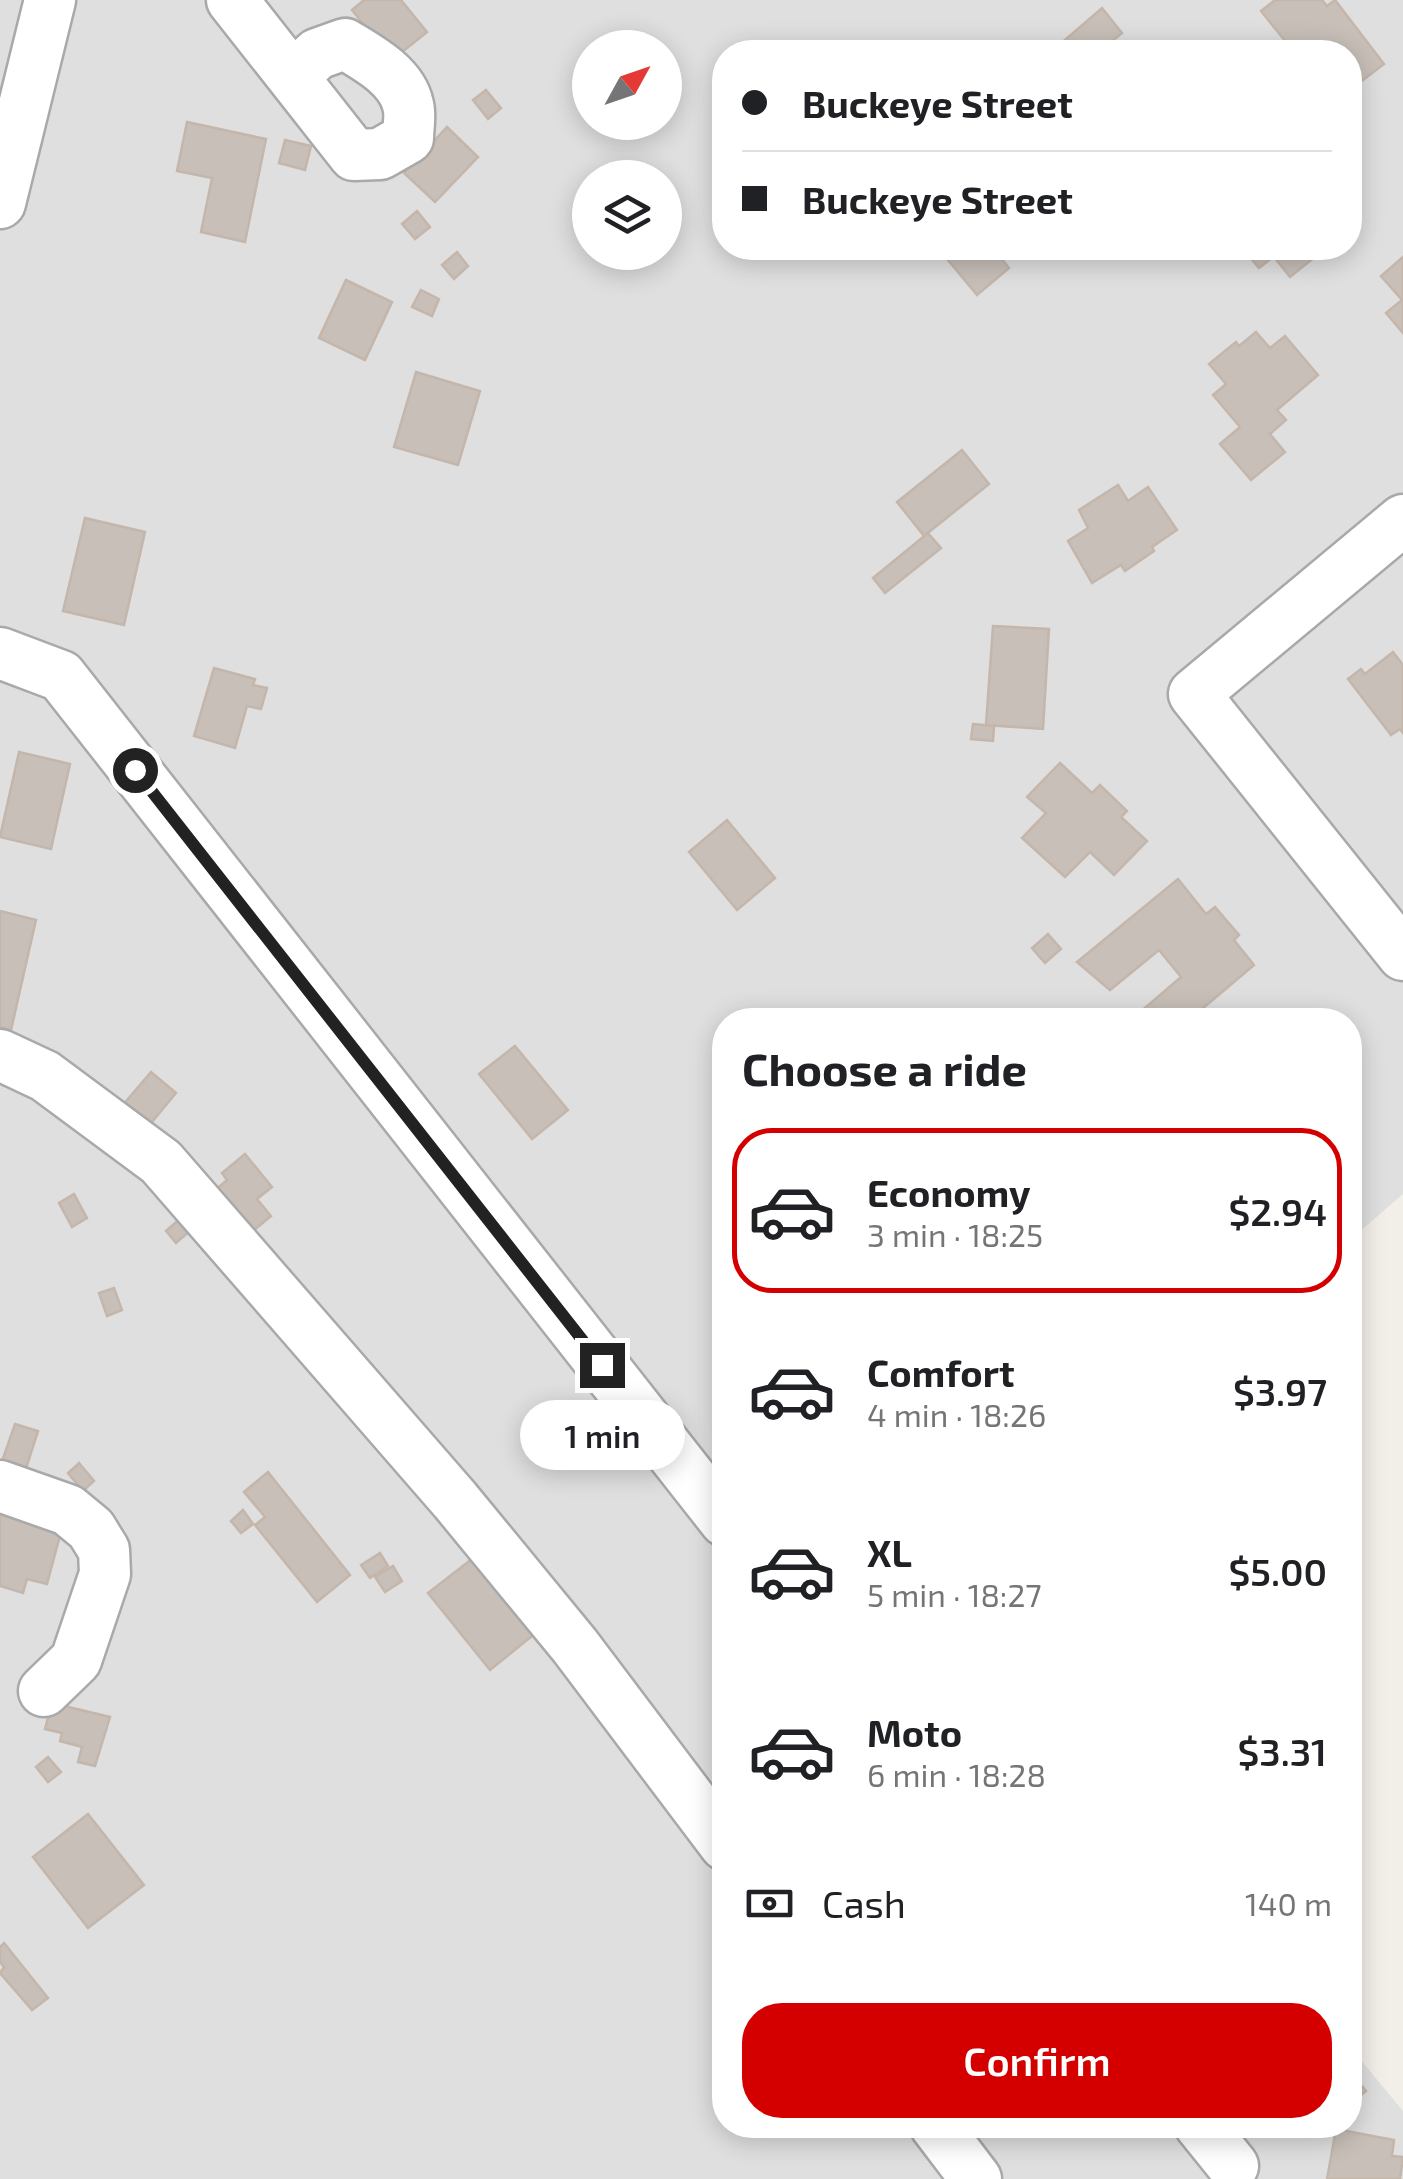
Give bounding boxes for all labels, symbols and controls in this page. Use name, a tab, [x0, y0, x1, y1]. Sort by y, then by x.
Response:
north arrow	[572, 30, 682, 140]
map controls	[572, 30, 682, 270]
text: Buckeye Street	[802, 80, 1073, 126]
button: layers	[572, 160, 682, 270]
text: Buckeye Street	[802, 176, 1073, 222]
route start	[113, 748, 158, 793]
text: Choose a ride	[742, 1041, 1027, 1095]
icon: car	[747, 1166, 837, 1256]
text: Economy	[867, 1169, 1031, 1215]
text: $2.94	[1228, 1188, 1327, 1234]
text: 3 min · 18:25	[867, 1215, 1043, 1253]
route end	[580, 1343, 625, 1388]
icon: car	[747, 1346, 837, 1436]
text: Comfort	[867, 1349, 1015, 1395]
text: $3.97	[1233, 1368, 1327, 1414]
text: 4 min · 18:26	[867, 1395, 1046, 1433]
callout: 1 min	[520, 1400, 684, 1470]
text: 1 min	[565, 1416, 640, 1454]
icon: car	[747, 1526, 837, 1616]
text: XL	[867, 1529, 912, 1575]
text: $5.00	[1228, 1548, 1327, 1594]
text: 5 min · 18:27	[867, 1575, 1042, 1613]
icon: car	[747, 1706, 837, 1796]
text: Moto	[867, 1709, 962, 1755]
text: $3.31	[1238, 1728, 1327, 1774]
text: 6 min · 18:28	[867, 1755, 1046, 1793]
icon: cash	[742, 1876, 797, 1931]
text: Cash	[822, 1880, 906, 1926]
text: 140 m	[1245, 1884, 1332, 1922]
button: Confirm	[742, 2003, 1332, 2118]

